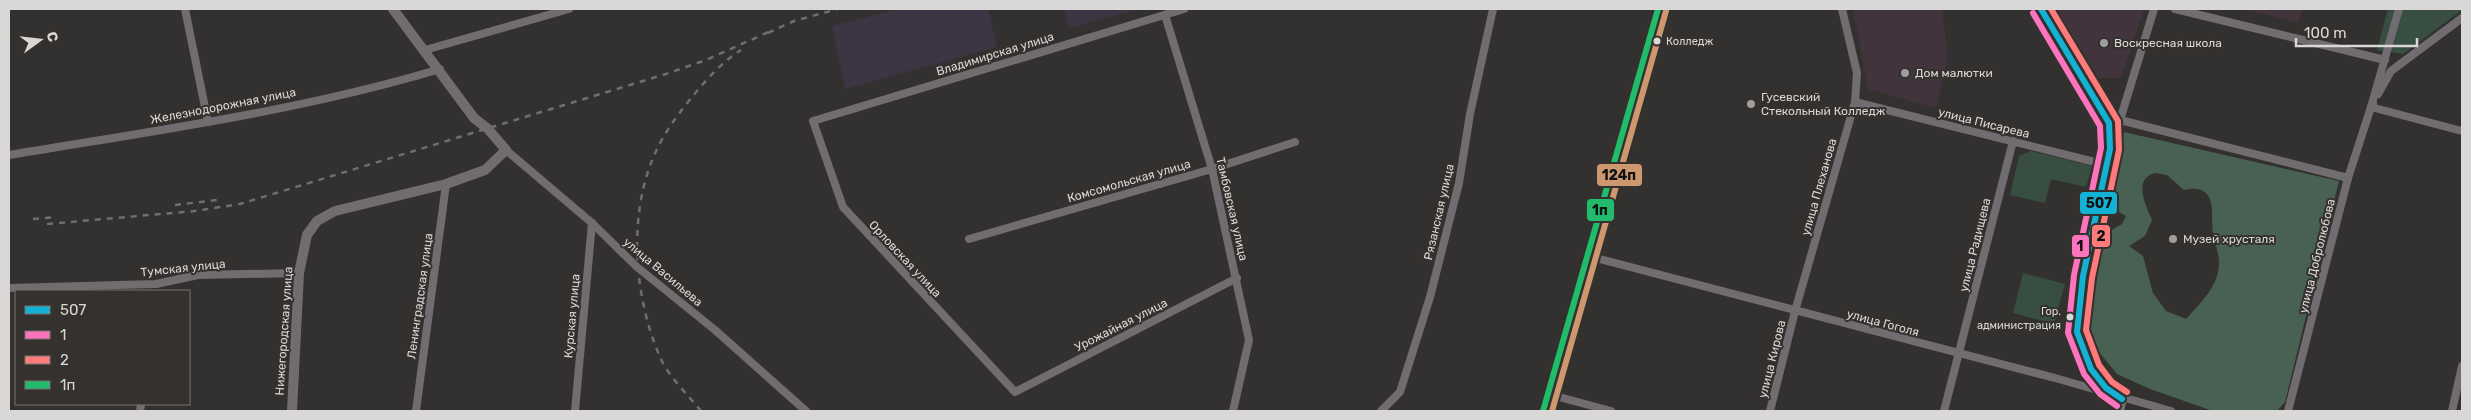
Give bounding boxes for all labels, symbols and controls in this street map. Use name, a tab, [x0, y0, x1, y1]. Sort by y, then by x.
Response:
north arrow	[15, 15, 65, 65]
scale bar	[2296, 15, 2417, 47]
text: 100 m	[2304, 24, 2346, 42]
street label: Владимирская улица	[934, 29, 1056, 79]
text: С	[43, 30, 62, 44]
place label: Колледж	[1666, 35, 1713, 48]
marker: Колледж	[1652, 36, 1662, 46]
place label: Воскресная школа	[2114, 36, 2222, 50]
marker: Воскресная школа	[2098, 37, 2110, 49]
place label: Дом малютки	[1915, 66, 1993, 80]
marker: Дом малютки	[1899, 67, 1911, 79]
street label: Железнодорожная улица	[149, 85, 297, 127]
place label: Гусевский Стекольный Колледж	[1761, 90, 1886, 118]
marker: Гусевский Стекольный Колледж	[1745, 98, 1757, 110]
street label: улица Писарева	[1937, 105, 2031, 141]
street label: улица Плеханова	[1798, 137, 1840, 237]
street label: Тамбовская улица	[1213, 156, 1251, 262]
street label: Комсомольская улица	[1066, 157, 1192, 205]
street label: Рязанская улица	[1421, 163, 1457, 261]
line badge: 124п	[1596, 163, 1643, 187]
text: 124п	[1602, 167, 1636, 184]
line badge: 507	[2079, 191, 2118, 215]
text: 507	[2086, 195, 2112, 212]
street label: улица Радищева	[1957, 197, 1993, 293]
street label: улица Добролюбова	[2296, 197, 2338, 315]
line badge: 1п	[1586, 198, 1615, 222]
text: 1п	[1592, 202, 1608, 219]
street label: Орловская улица	[866, 218, 944, 300]
line badge: 2	[2091, 224, 2111, 248]
text: 2	[2096, 228, 2106, 245]
street label: Ленинградская улица	[404, 232, 436, 360]
place label: Музей хрусталя	[2183, 232, 2275, 246]
marker: Музей хрусталя	[2167, 233, 2179, 245]
line badge: 1	[2071, 234, 2090, 258]
street label: улица Васильева	[621, 235, 705, 309]
text: 1	[2077, 238, 2084, 255]
street label: Тумская улица	[140, 257, 226, 279]
street label: Нижегородская улица	[273, 266, 295, 396]
street label: Курская улица	[561, 273, 583, 359]
legend	[15, 290, 190, 405]
street label: Урожайная улица	[1072, 296, 1170, 354]
text: 507	[60, 301, 86, 319]
place label: Гор. администрация	[1977, 305, 2061, 332]
street label: улица Гоголя	[1845, 307, 1921, 339]
marker: Гор. администрация	[2065, 312, 2075, 322]
street label: улица Кирова	[1756, 319, 1788, 399]
text: 1	[60, 326, 66, 344]
text: 2	[60, 351, 69, 369]
text: 1п	[60, 376, 75, 394]

